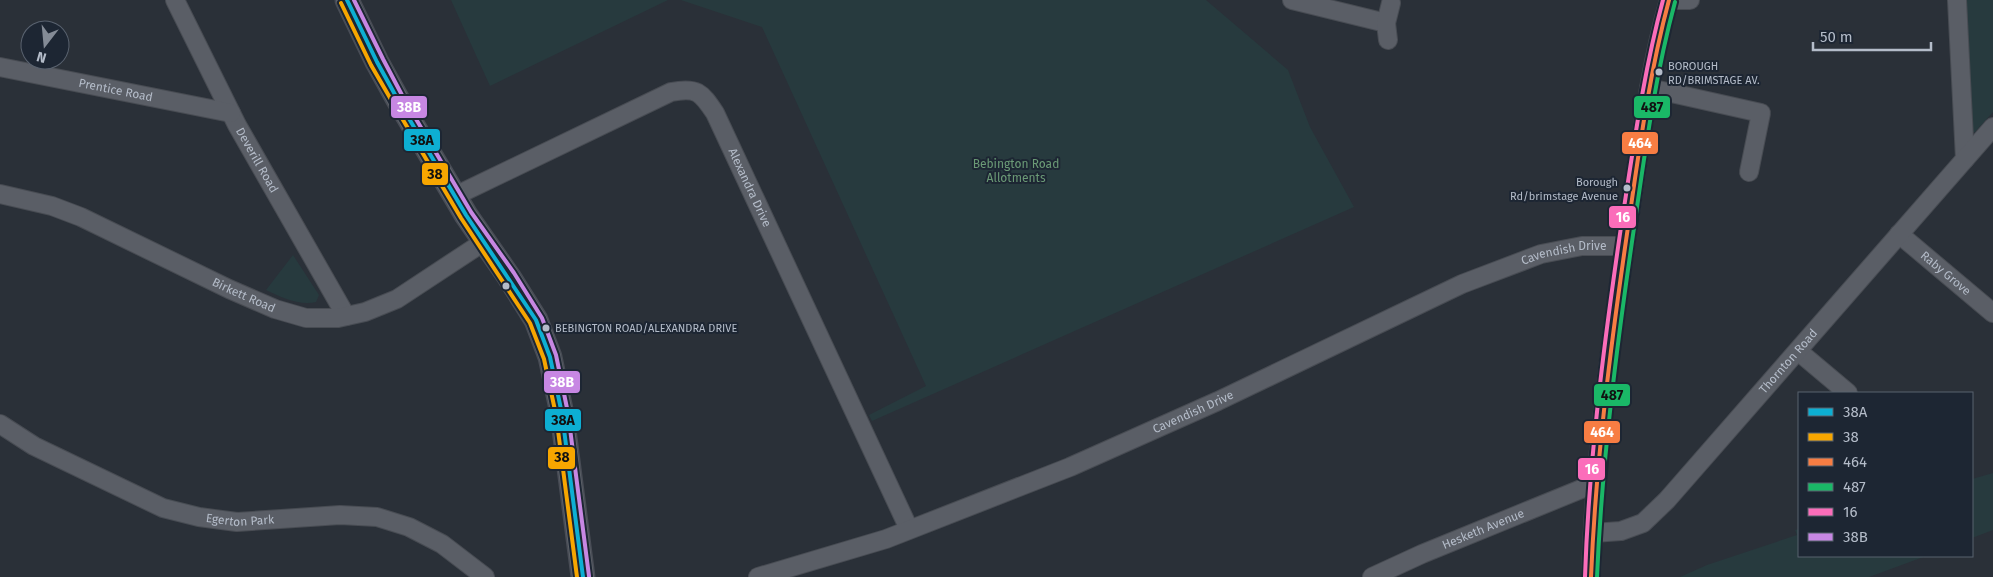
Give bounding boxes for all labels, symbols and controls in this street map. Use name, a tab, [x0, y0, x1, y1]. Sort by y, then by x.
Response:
north arrow	[20, 20, 70, 70]
scale bar	[1813, 20, 1930, 52]
text: 50 m	[1820, 28, 1853, 46]
text: N	[35, 48, 48, 66]
place label: BOROUGH RD/BRIMSTAGE AV.	[1668, 60, 1760, 87]
marker: BOROUGH RD/BRIMSTAGE AV.	[1654, 67, 1664, 77]
street label: Prentice Road	[77, 76, 154, 104]
line badge: 38B	[390, 95, 428, 119]
line badge: 487	[1633, 95, 1671, 119]
text: 38B	[396, 99, 421, 116]
text: 487	[1641, 99, 1664, 116]
street label: Deverill Road	[233, 125, 281, 195]
line badge: 38A	[403, 128, 441, 152]
line badge: 464	[1621, 131, 1659, 155]
text: 38A	[409, 132, 435, 149]
text: 464	[1628, 135, 1652, 152]
street label: Alexandra Drive	[725, 146, 774, 229]
park label: Bebington Road Allotments	[973, 157, 1059, 185]
line badge: 38	[421, 162, 449, 186]
text: 38	[426, 166, 443, 183]
place label: Borough Rd/brimstage Avenue	[1510, 176, 1618, 203]
marker: Borough Rd/brimstage Avenue	[1622, 183, 1632, 193]
line badge: 16	[1608, 205, 1637, 229]
text: 16	[1616, 209, 1630, 226]
street label: Cavendish Drive	[1519, 239, 1606, 268]
street label: Raby Grove	[1918, 248, 1974, 298]
street label: Birkett Road	[210, 275, 277, 315]
unlabelled marker	[501, 281, 511, 291]
place label: BEBINGTON ROAD/ALEXANDRA DRIVE	[555, 322, 737, 335]
marker: BEBINGTON ROAD/ALEXANDRA DRIVE	[541, 323, 551, 333]
street label: Thornton Road	[1756, 326, 1820, 396]
line badge: 38B	[543, 370, 581, 394]
text: 38B	[549, 374, 574, 391]
line badge: 487	[1593, 383, 1631, 407]
text: 487	[1601, 387, 1624, 404]
street label: Cavendish Drive	[1151, 388, 1236, 436]
legend	[1798, 392, 1973, 557]
text: 38A	[1843, 403, 1868, 421]
line badge: 38A	[544, 408, 582, 432]
text: 38A	[550, 412, 576, 429]
line badge: 464	[1583, 420, 1621, 444]
text: 464	[1590, 424, 1614, 441]
text: 38	[1843, 428, 1859, 446]
line badge: 38	[547, 446, 576, 470]
text: 38	[553, 449, 570, 466]
text: 464	[1843, 453, 1867, 471]
line badge: 16	[1577, 457, 1606, 481]
text: 16	[1585, 461, 1599, 478]
text: 487	[1843, 478, 1866, 496]
text: 16	[1843, 503, 1858, 521]
street label: Hesketh Avenue	[1440, 506, 1526, 552]
street label: Egerton Park	[205, 511, 275, 529]
text: 38B	[1843, 528, 1868, 546]

